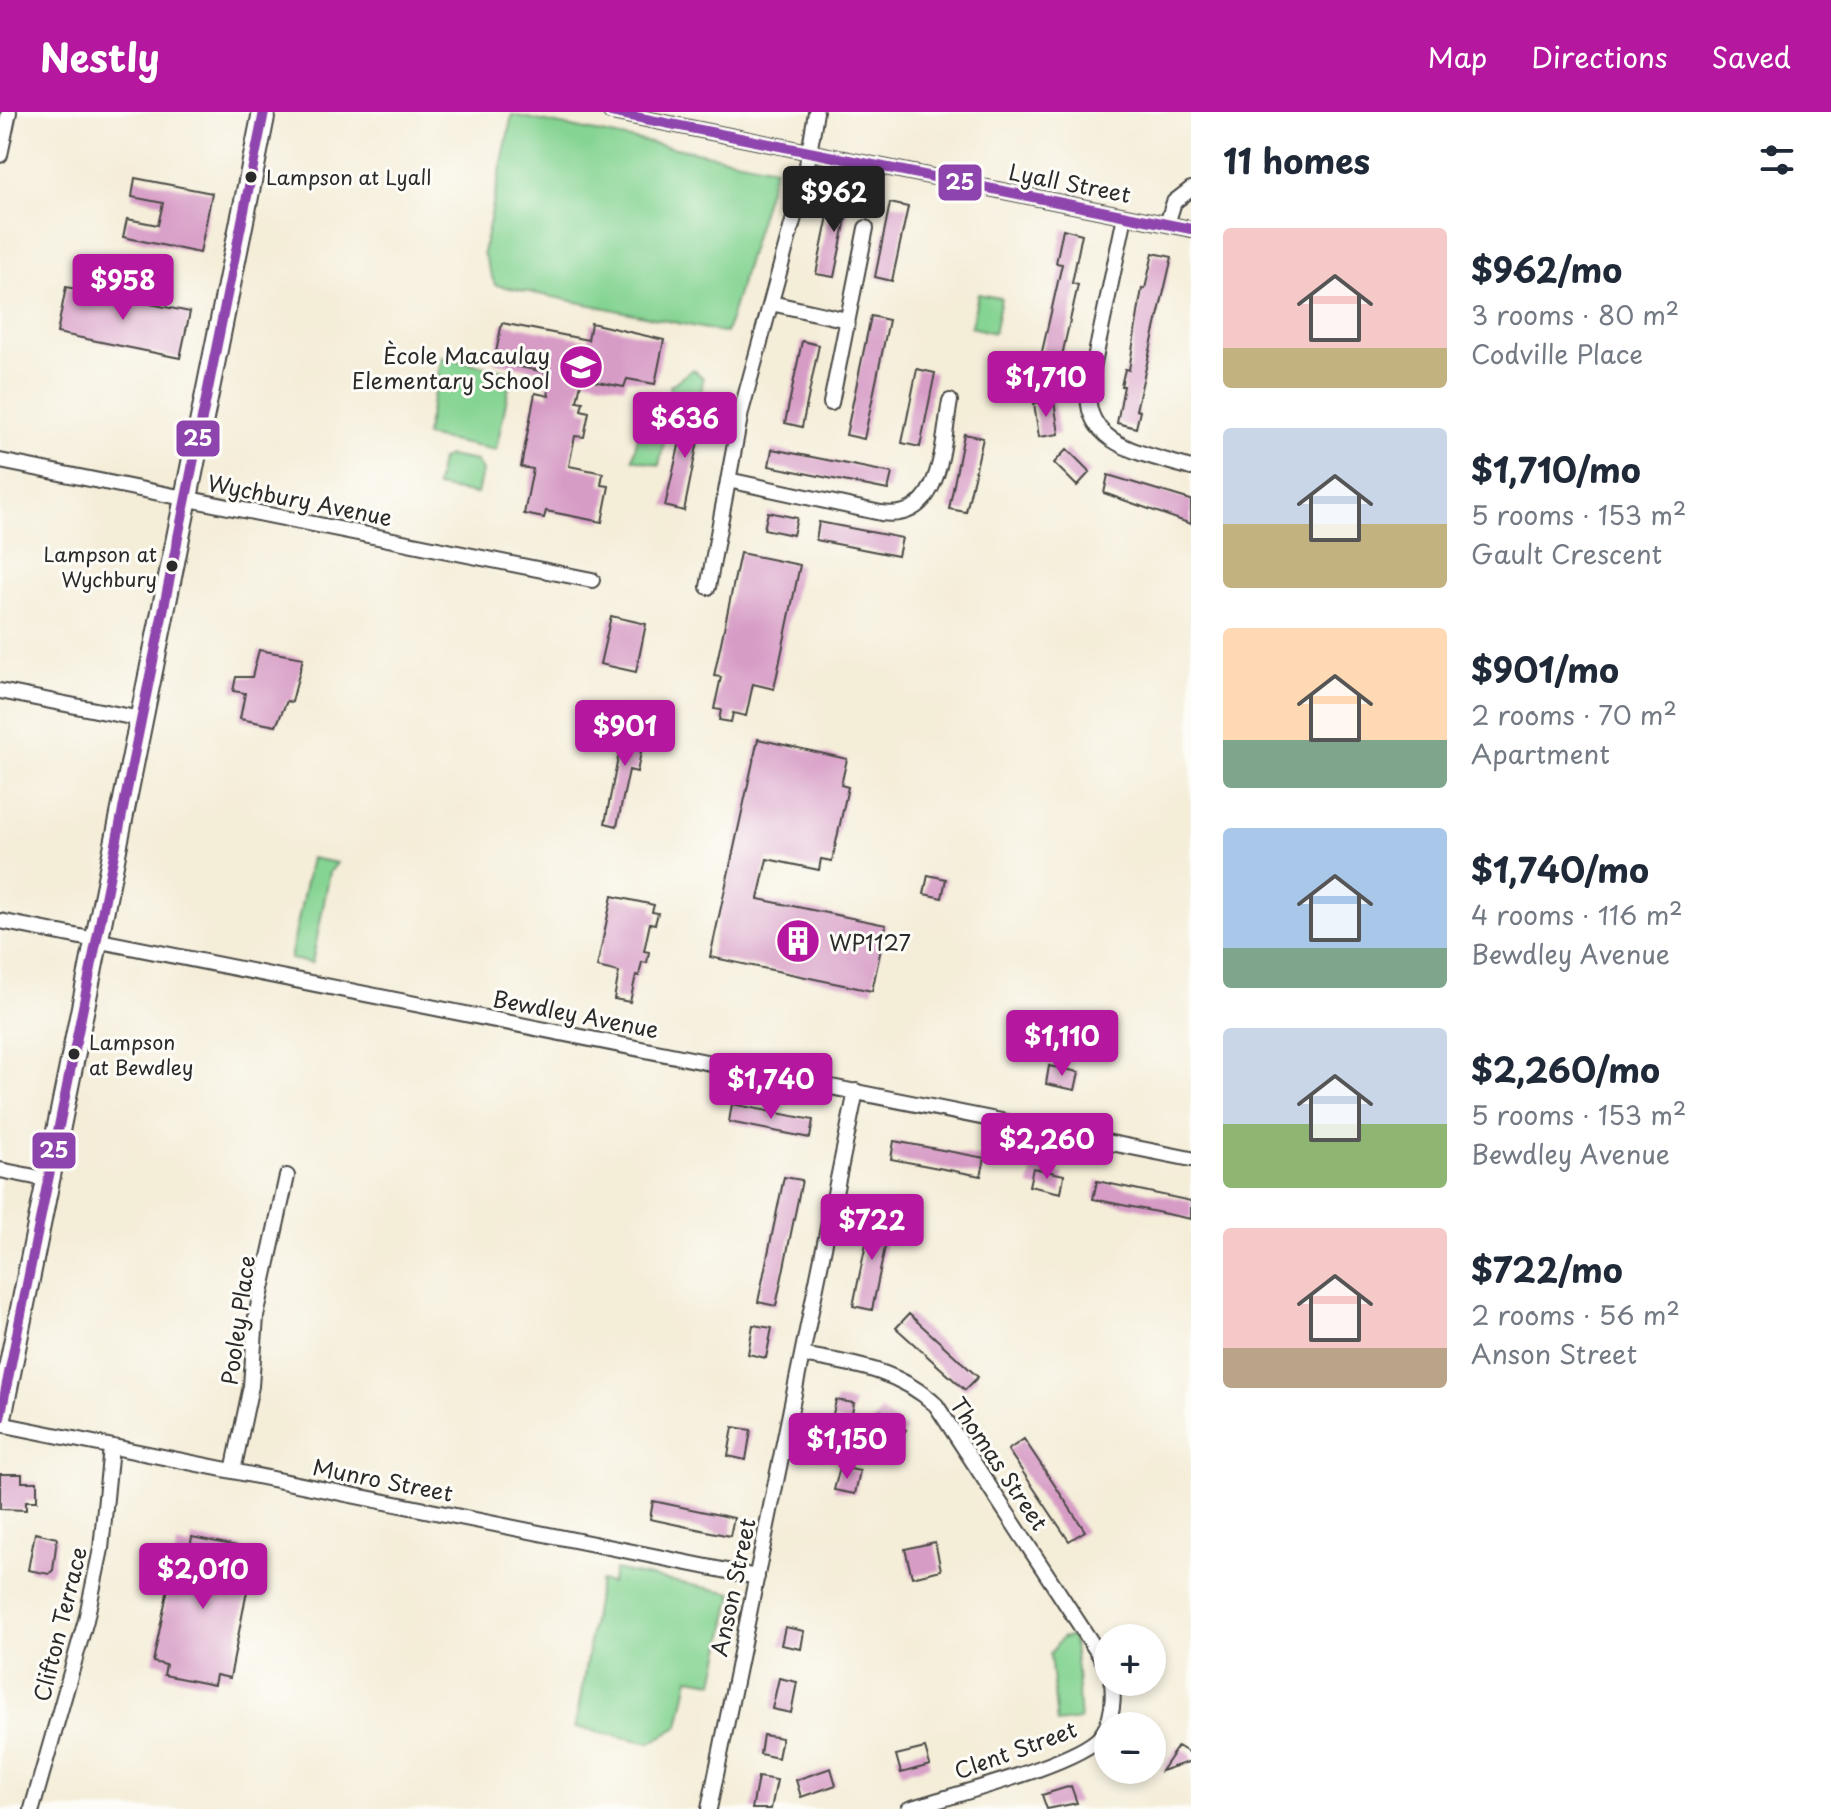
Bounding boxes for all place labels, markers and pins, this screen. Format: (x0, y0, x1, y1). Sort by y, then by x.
place label: Lampson at Lyall (266, 162, 432, 192)
pin: $962 (787, 166, 881, 234)
marker: Lampson at Lyall (243, 169, 259, 185)
pin: $958 (76, 254, 170, 322)
place label: Ècole Macaulay Elementary School (352, 338, 550, 396)
school or university icon: Ècole Macaulay Elementary School (557, 343, 605, 391)
pin: $1,710 (981, 351, 1111, 419)
pin: $636 (638, 392, 732, 460)
place label: Lampson at Wychbury (44, 539, 157, 594)
marker: Lampson at Wychbury (164, 558, 180, 574)
pin: $901 (578, 700, 672, 768)
building icon: WP1127 (774, 917, 822, 965)
place label: WP1127 (829, 925, 911, 958)
pin: $1,110 (997, 1010, 1127, 1078)
place label: Lampson at Bewdley (89, 1027, 193, 1082)
marker: Lampson at Bewdley (66, 1046, 82, 1062)
pin: $1,740 (706, 1053, 836, 1121)
pin: $2,260 (982, 1113, 1112, 1181)
pin: $722 (825, 1194, 919, 1262)
pin: $1,150 (782, 1413, 912, 1481)
pin: $2,010 (138, 1543, 268, 1611)

